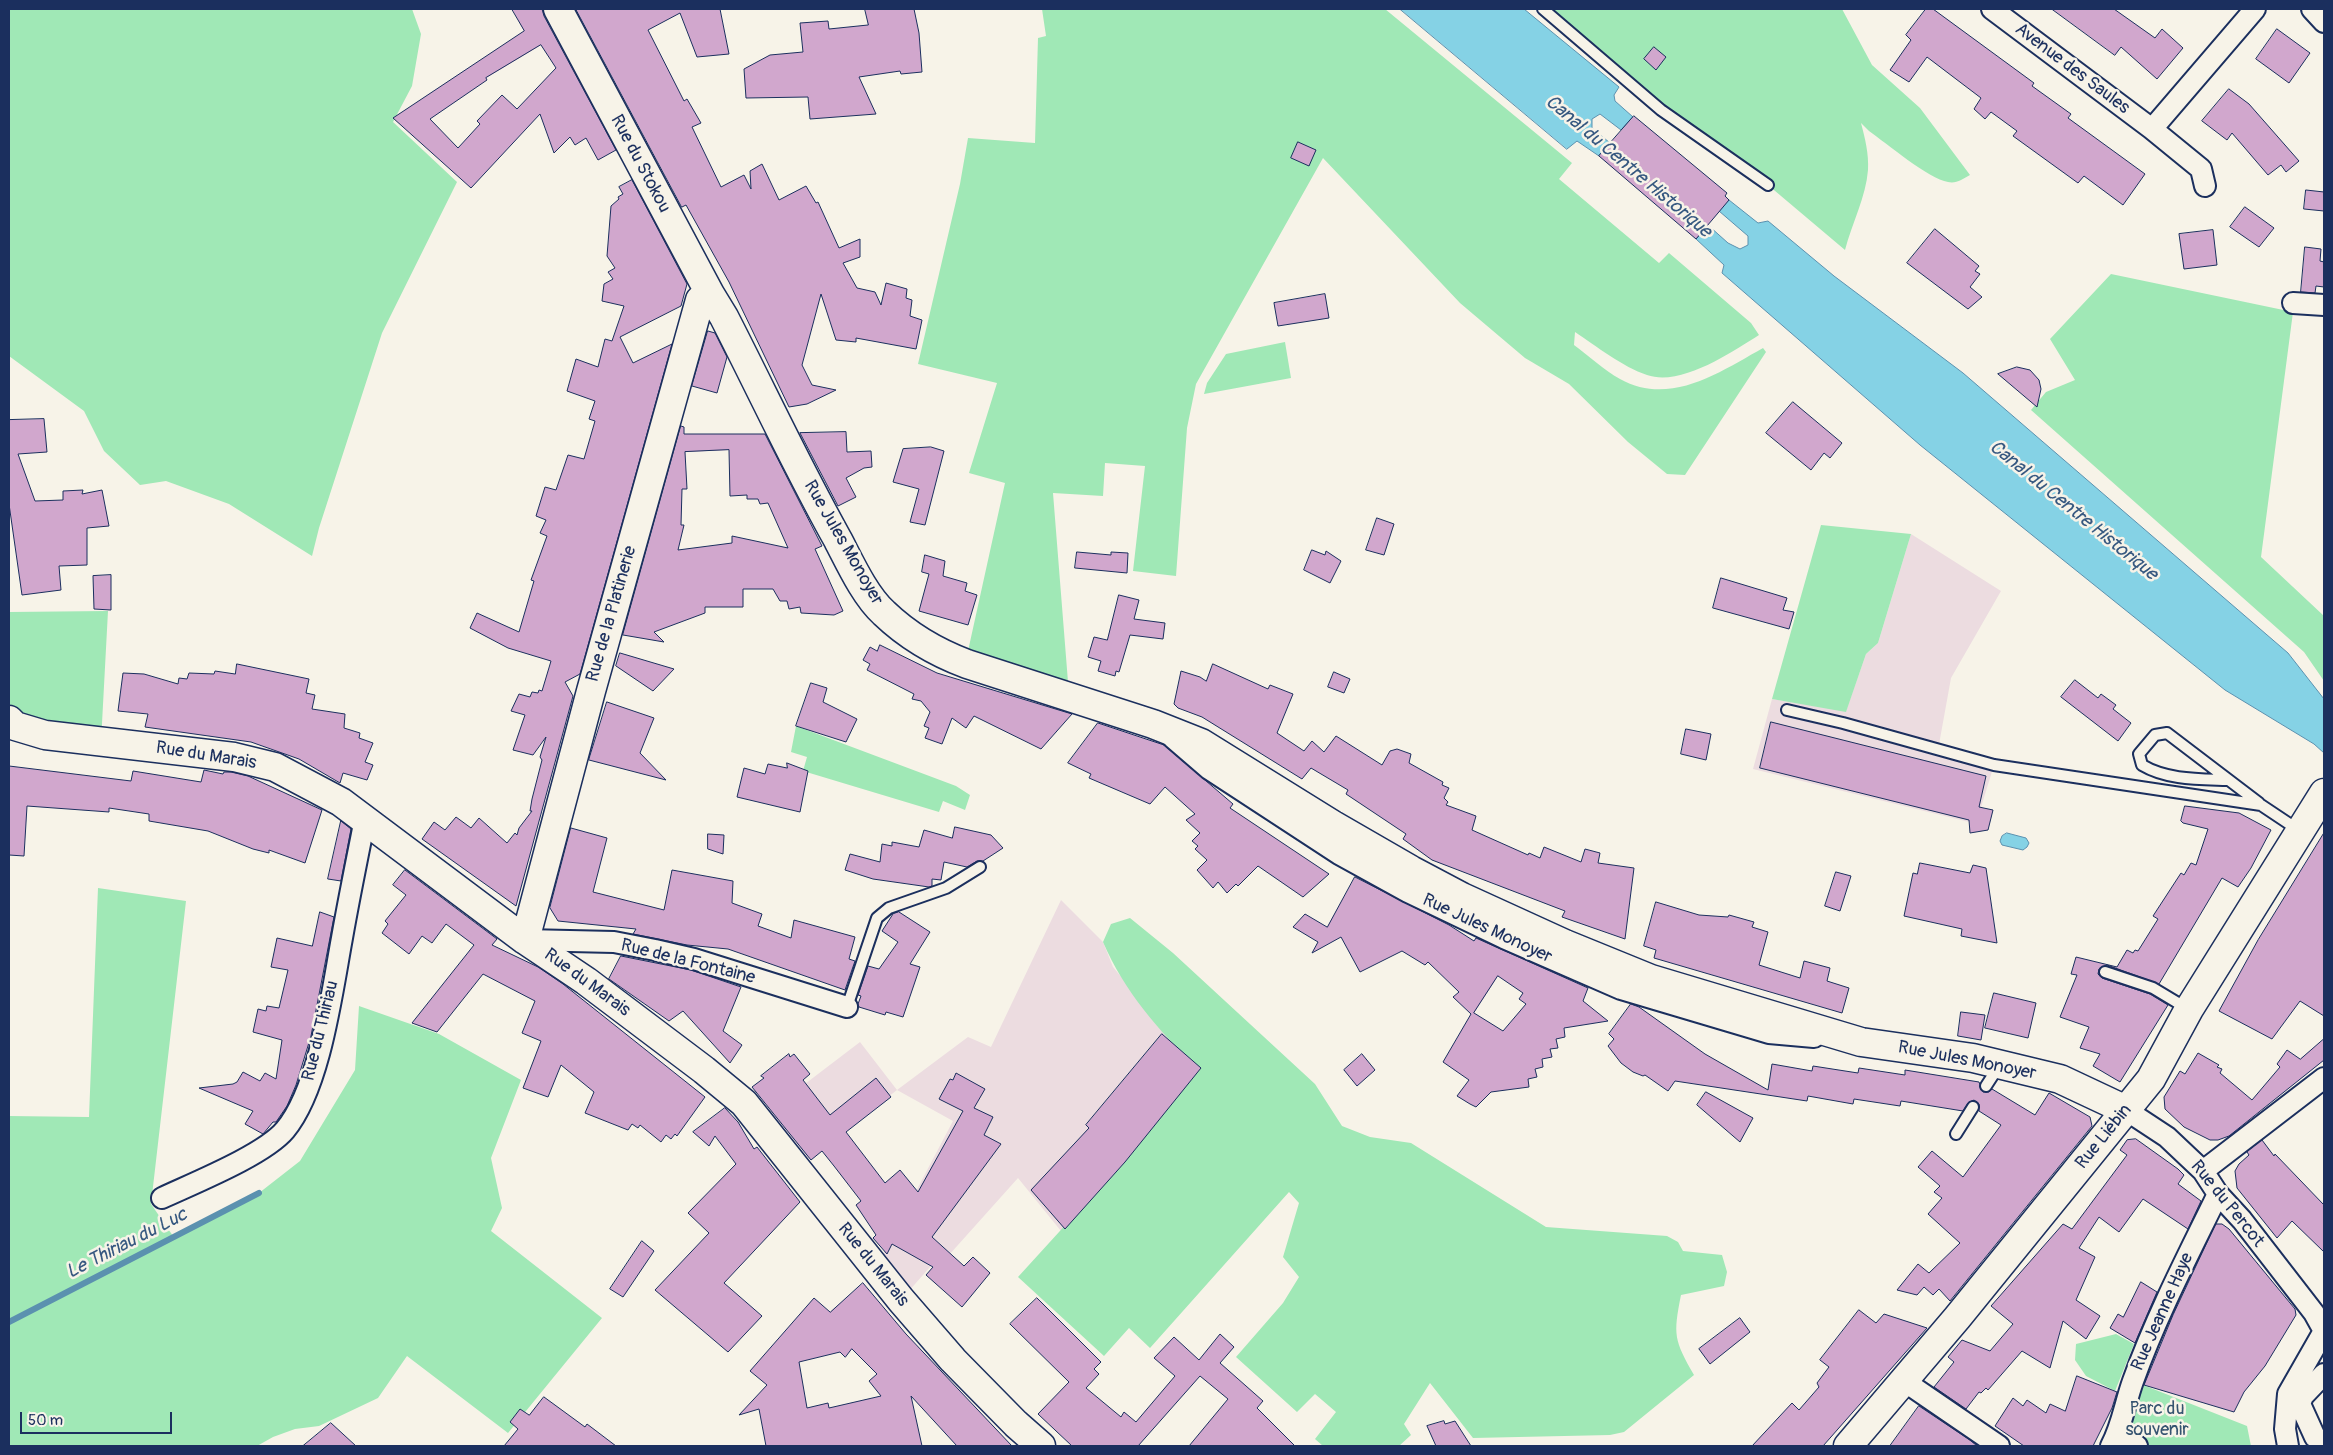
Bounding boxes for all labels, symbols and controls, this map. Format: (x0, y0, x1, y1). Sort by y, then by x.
street label: Avenue des Saules (2010, 19, 2134, 119)
water label: Canal du Centre Historique (1540, 91, 1716, 243)
street label: Rue du Stokou (605, 111, 675, 217)
water label: Canal du Centre Historique (1984, 436, 2162, 586)
street label: Rue Jules Monoyer (799, 477, 887, 609)
street label: Rue de la Platinerie (582, 543, 642, 685)
street label: Rue du Marais (154, 737, 258, 775)
street label: Rue Jules Monoyer (1419, 890, 1555, 968)
street label: Rue de la Fontaine (619, 935, 757, 989)
street label: Rue du Marais (540, 944, 634, 1022)
street label: Rue du Thiriau (298, 979, 344, 1083)
street label: Rue Jules Monoyer (1896, 1037, 2038, 1085)
street label: Rue Liébin (2071, 1100, 2137, 1174)
street label: Rue du Percot (2185, 1156, 2269, 1252)
water label: Le Thiriau du Luc (63, 1204, 191, 1284)
street label: Rue du Marais (833, 1219, 913, 1311)
street label: Rue Jeanne Haye (2127, 1250, 2199, 1374)
park label: Parc du souvenir (2125, 1398, 2189, 1440)
scale bar (22, 1402, 175, 1434)
text: 50 m (28, 1411, 63, 1430)

